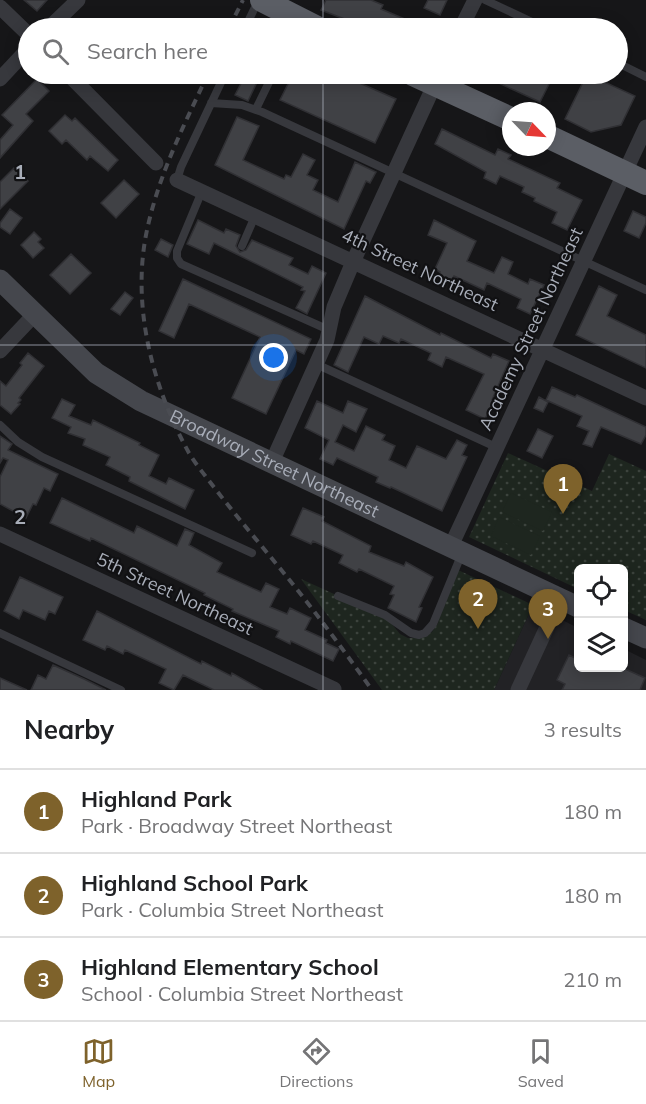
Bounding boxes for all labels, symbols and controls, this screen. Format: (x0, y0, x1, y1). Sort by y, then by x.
search box (18, 18, 628, 84)
icon: search (39, 35, 72, 68)
text: Search here (87, 37, 208, 65)
north arrow (502, 102, 556, 156)
text: 1 (14, 159, 26, 184)
street label: 4th Street Northeast (338, 223, 502, 316)
street label: Academy Street Northeast (473, 224, 588, 434)
your location (259, 343, 288, 372)
street label: Broadway Street Northeast (166, 404, 383, 523)
pin: 1 (544, 464, 582, 514)
text: 2 (14, 504, 26, 529)
street label: 5th Street Northeast (93, 547, 257, 640)
map controls (574, 564, 628, 672)
button: locate (574, 564, 628, 618)
pin: 2 (458, 580, 498, 629)
pin: 3 (528, 590, 568, 639)
button: layers (574, 618, 628, 672)
text: Nearby (24, 713, 114, 746)
text: 3 results (544, 717, 622, 742)
text: Highland Park (81, 785, 232, 813)
text: 1 (38, 799, 50, 824)
text: 180 m (563, 799, 622, 824)
text: Park · Broadway Street Northeast (81, 813, 392, 838)
text: Highland School Park (81, 869, 308, 897)
text: 2 (38, 883, 50, 908)
text: 180 m (563, 883, 622, 908)
text: Park · Columbia Street Northeast (81, 897, 384, 922)
text: Highland Elementary School (81, 953, 379, 981)
text: 3 (38, 967, 50, 992)
text: 210 m (563, 967, 622, 992)
text: School · Columbia Street Northeast (81, 981, 403, 1006)
tab: Map (82, 1035, 115, 1091)
tab: Directions (279, 1035, 353, 1091)
tab: Saved (518, 1035, 564, 1091)

